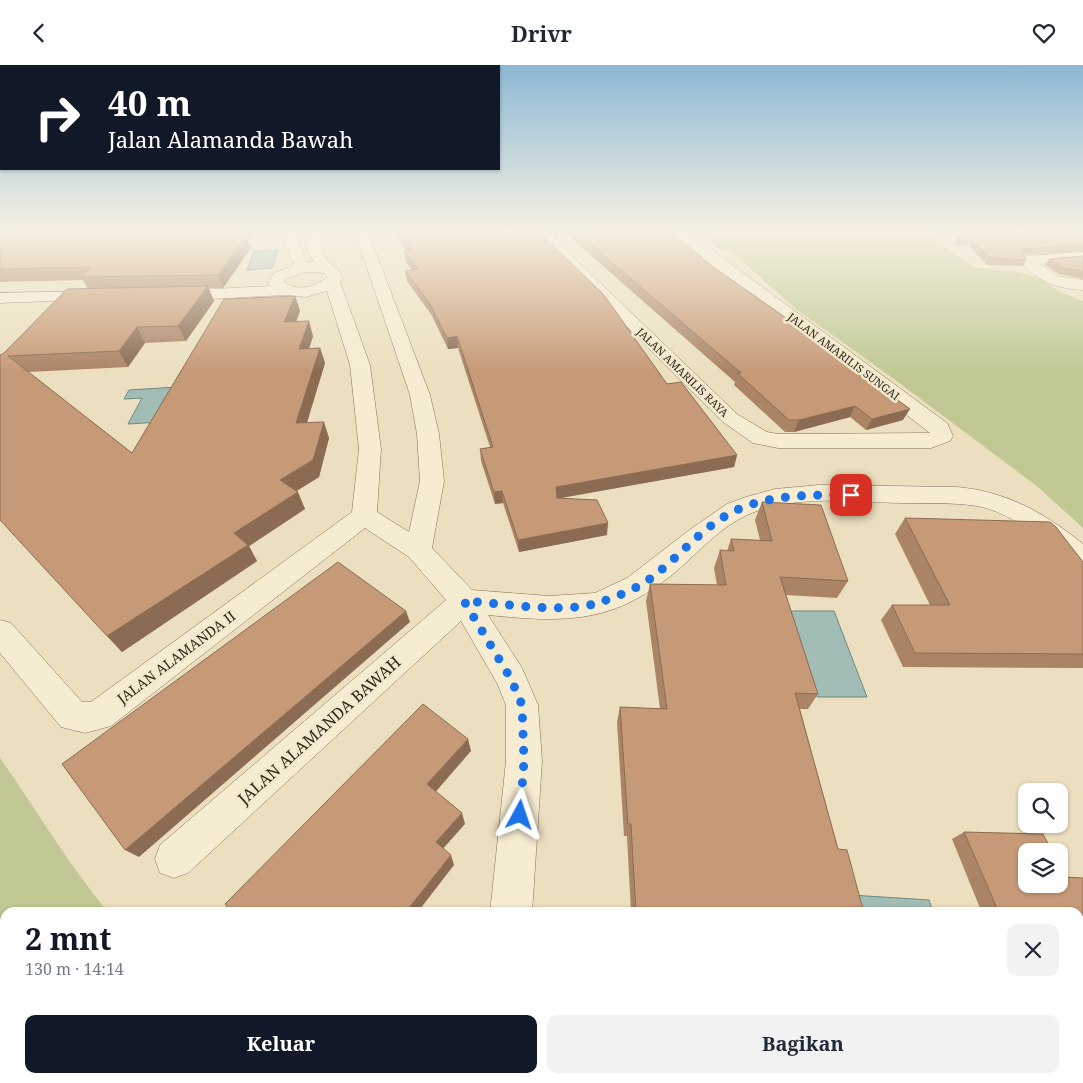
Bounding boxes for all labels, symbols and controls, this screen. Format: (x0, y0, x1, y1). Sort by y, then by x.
text: Drivr (511, 18, 572, 48)
icon: back (25, 19, 53, 47)
icon: heart (1030, 19, 1058, 47)
text: 40 m (108, 79, 191, 126)
icon: right (25, 85, 90, 150)
text: Jalan Alamanda Bawah (108, 124, 353, 154)
street label: JALAN AMARILIS SUNGAI (784, 308, 903, 403)
street label: JALAN AMARILIS RAYA (633, 323, 732, 420)
pin (830, 474, 872, 516)
icon: arrive (837, 481, 865, 509)
street label: JALAN ALAMANDA II (112, 606, 239, 708)
street label: JALAN ALAMANDA BAWAH (232, 651, 405, 810)
map controls (1018, 783, 1068, 893)
button: search (1018, 783, 1068, 833)
position arrow (493, 788, 545, 840)
button: layers (1018, 843, 1068, 893)
text: 2 mnt (25, 918, 112, 959)
button: close (1007, 924, 1059, 976)
text: 130 m · 14:14 (25, 958, 124, 980)
button: Keluar (25, 1015, 537, 1073)
button: Bagikan (547, 1015, 1059, 1073)

